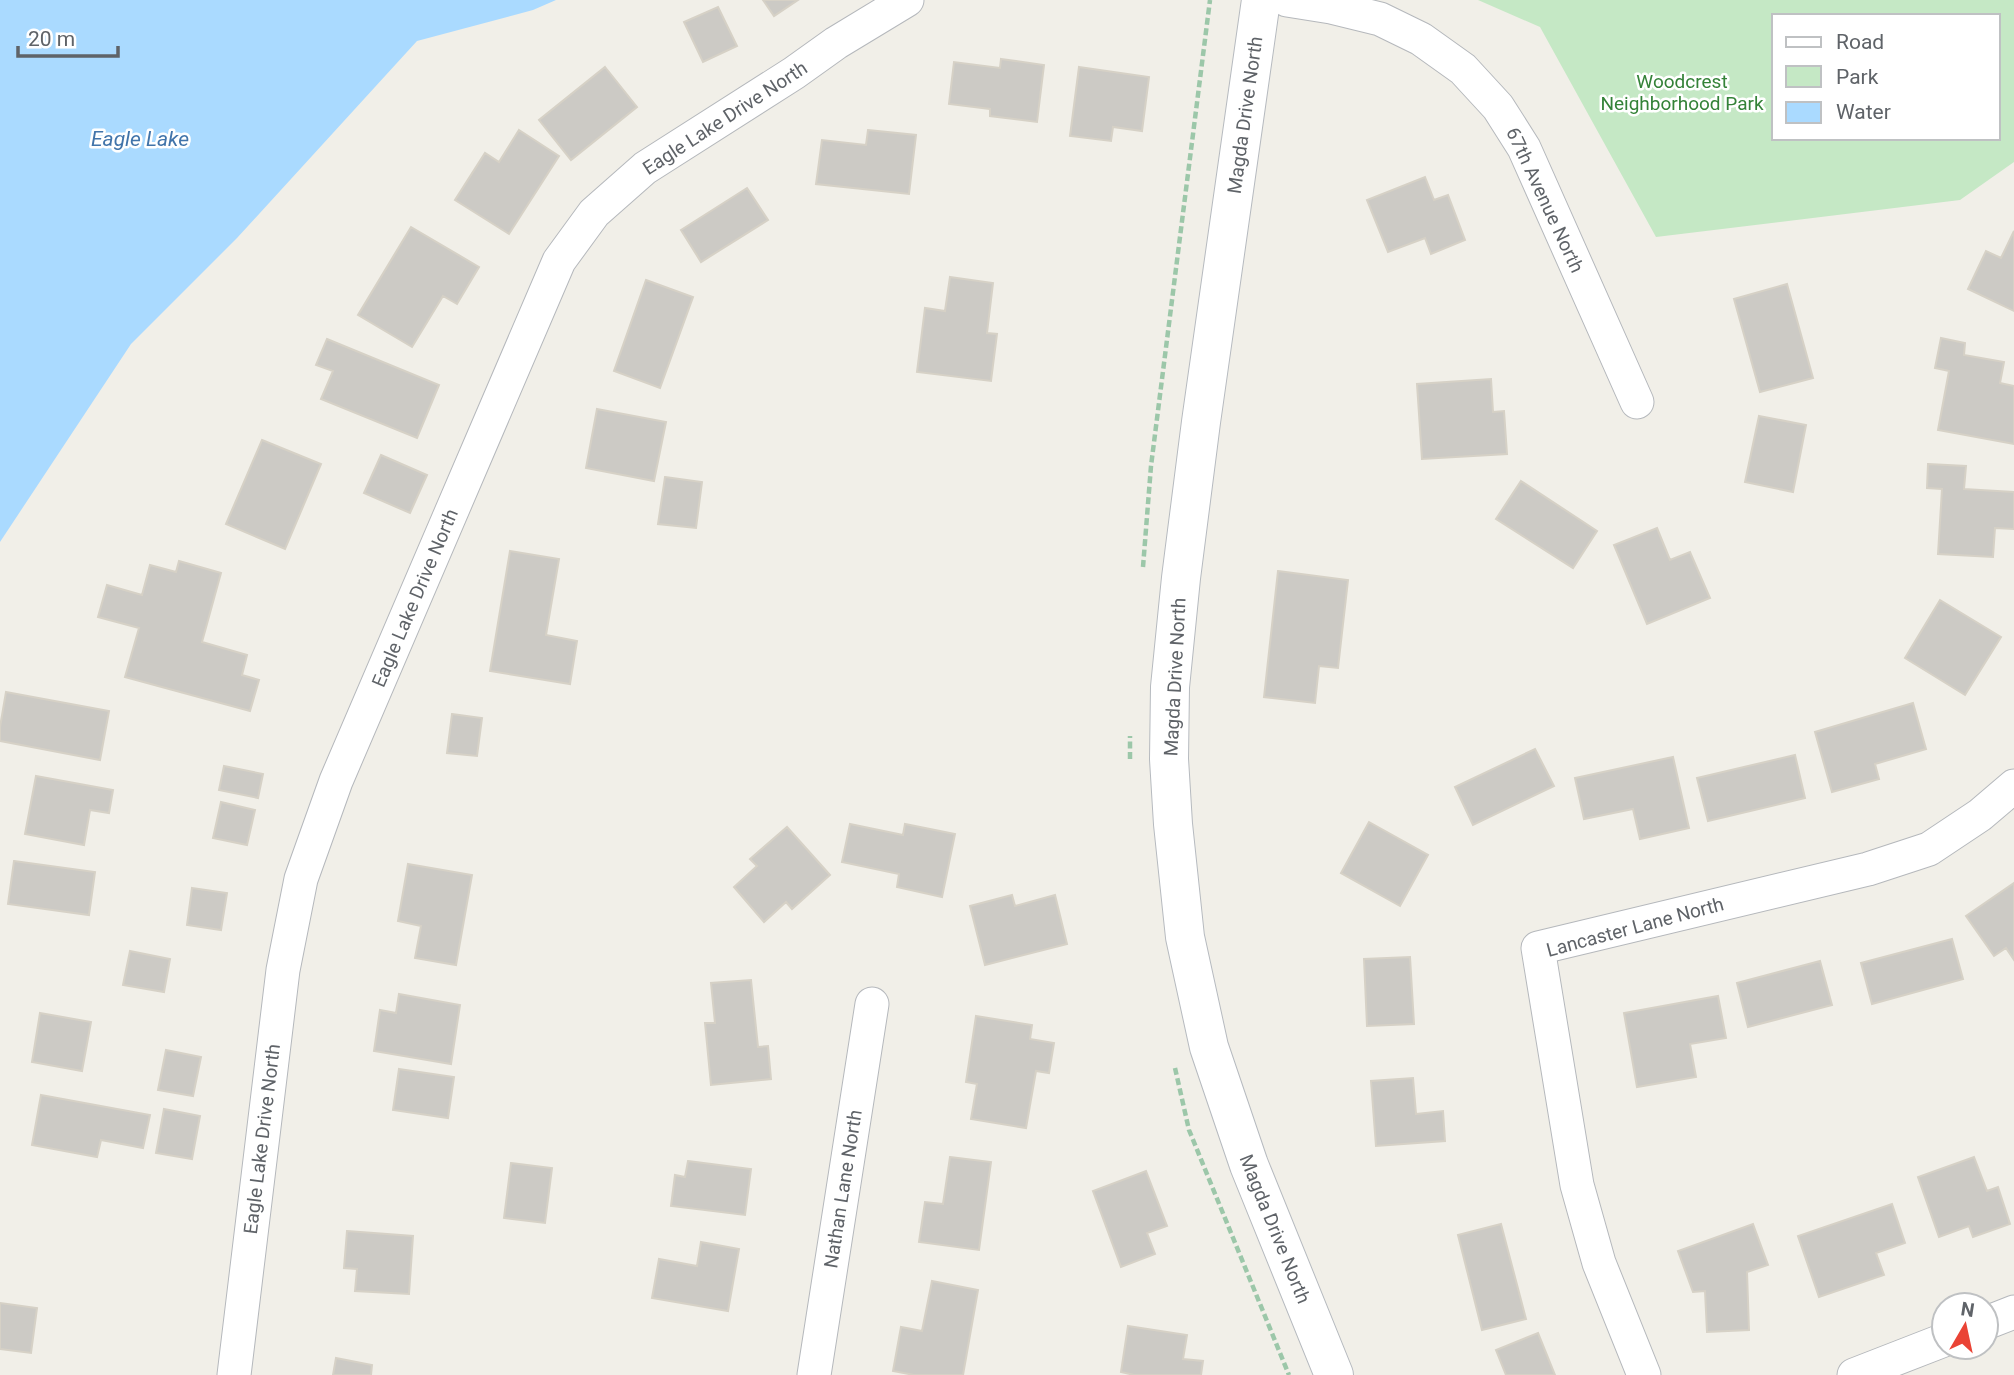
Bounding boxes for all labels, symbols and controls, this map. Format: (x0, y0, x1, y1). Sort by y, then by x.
scale bar (18, 14, 117, 58)
legend (1772, 14, 2000, 140)
text: 20 m (28, 27, 75, 51)
text: Road (1836, 30, 1884, 54)
street label: Magda Drive North (1223, 35, 1267, 195)
street label: Eagle Lake Drive North (638, 56, 812, 180)
text: Park (1836, 65, 1879, 89)
park label: Woodcrest Neighborhood Park (1600, 70, 1764, 115)
text: Water (1836, 100, 1891, 124)
street label: 67th Avenue North (1501, 124, 1589, 276)
water label: Eagle Lake (91, 127, 189, 151)
street label: Eagle Lake Drive North (367, 505, 463, 691)
street label: Magda Drive North (1159, 597, 1191, 757)
street label: Lancaster Lane North (1544, 892, 1726, 962)
street label: Eagle Lake Drive North (239, 1043, 285, 1235)
street label: Nathan Lane North (819, 1108, 867, 1270)
street label: Magda Drive North (1235, 1151, 1315, 1307)
north arrow (1930, 1291, 2000, 1361)
text: N (1959, 1297, 1976, 1322)

